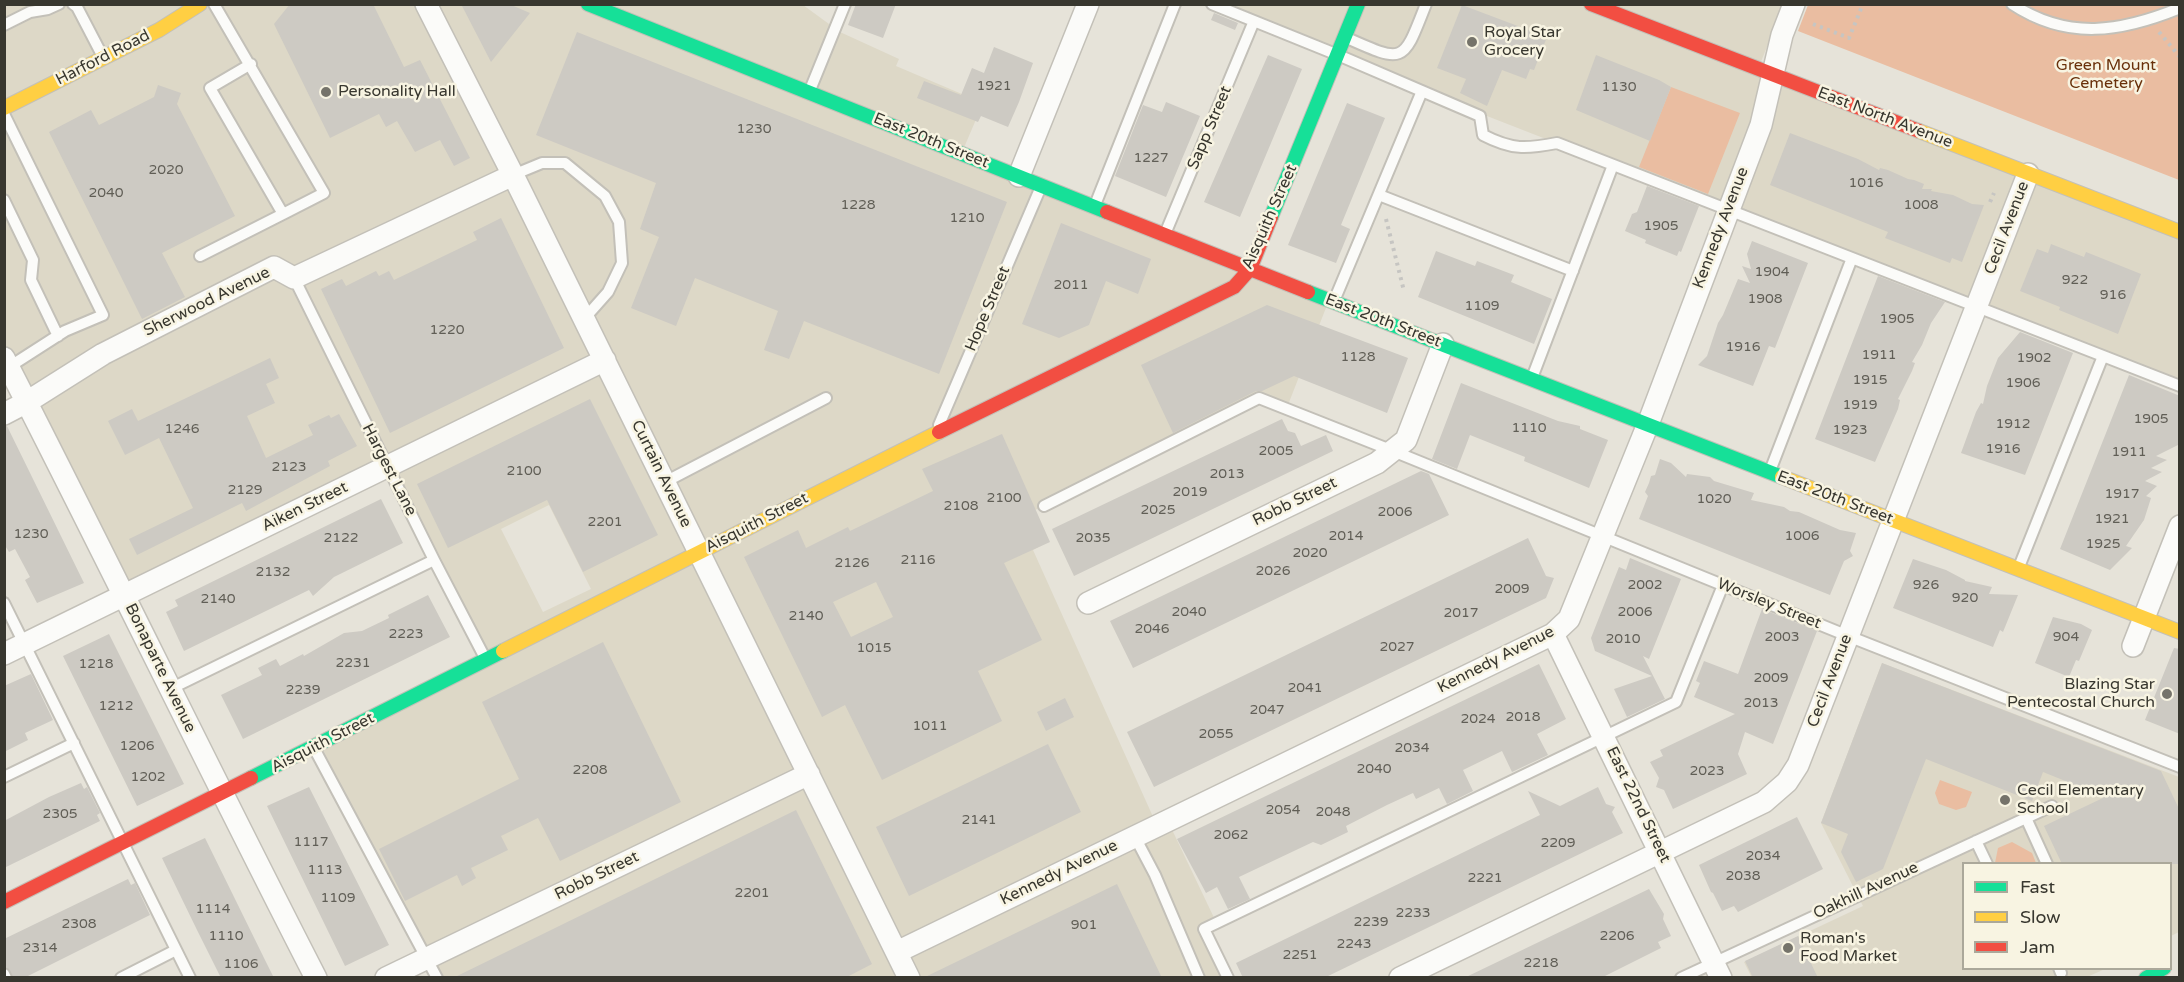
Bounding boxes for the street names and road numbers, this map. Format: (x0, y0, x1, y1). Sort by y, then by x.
street label: Harford Road (53, 26, 153, 90)
street label: Sapp Street (1184, 83, 1236, 173)
street label: East North Avenue (1815, 83, 1955, 153)
street label: East 20th Street (870, 109, 992, 173)
street label: Aisquith Street (1238, 161, 1302, 273)
street label: Kennedy Avenue (1689, 165, 1753, 291)
street label: Cecil Avenue (1981, 179, 2033, 277)
street label: Sherwood Avenue (141, 263, 273, 341)
street label: Hope Street (961, 264, 1015, 354)
street label: East 20th Street (1322, 290, 1444, 352)
street label: Curtain Avenue (627, 417, 695, 531)
street label: Hargest Lane (358, 421, 420, 519)
street label: East 20th Street (1774, 467, 1896, 529)
street label: Robb Street (1250, 473, 1340, 531)
street label: Aiken Street (259, 478, 351, 536)
street label: Aisquith Street (702, 489, 812, 557)
street label: Worsley Street (1714, 574, 1824, 634)
street label: Bonaparte Avenue (120, 600, 200, 736)
street label: Kennedy Avenue (1434, 622, 1558, 698)
street label: Cecil Avenue (1804, 632, 1856, 730)
street label: Aisquith Street (268, 709, 378, 777)
street label: East 22nd Street (1602, 744, 1674, 866)
street label: Kennedy Avenue (997, 836, 1121, 910)
street label: Robb Street (552, 847, 642, 905)
street label: Oakhill Avenue (1810, 858, 1922, 924)

